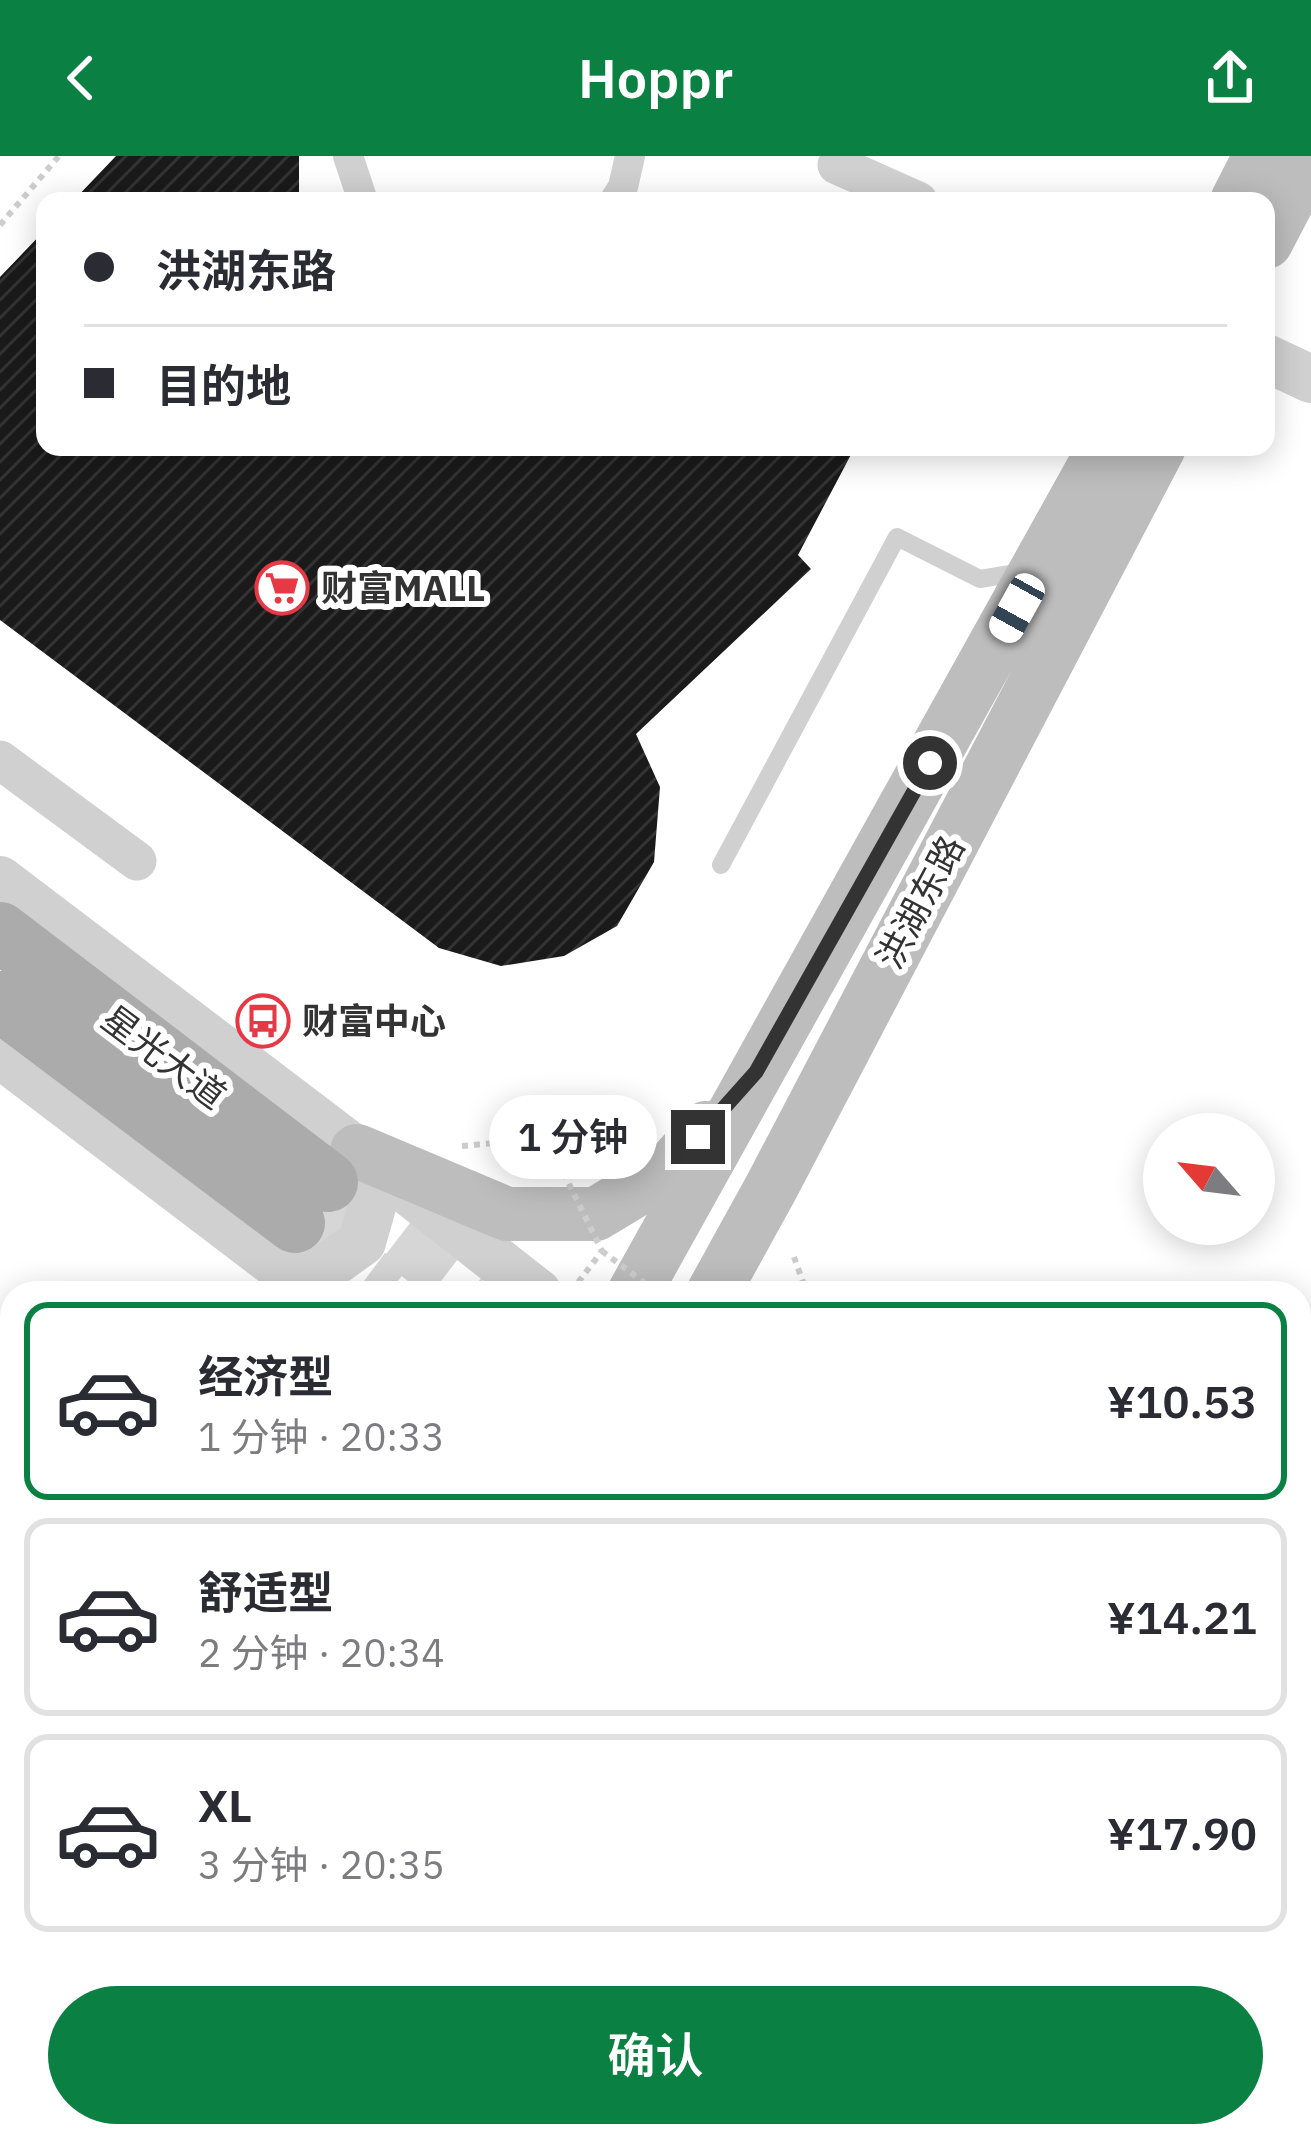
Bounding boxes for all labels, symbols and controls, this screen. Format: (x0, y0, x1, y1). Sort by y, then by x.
text: Hoppr (578, 43, 733, 113)
icon: back (48, 45, 114, 111)
icon: share (1197, 45, 1263, 111)
text: 洪湖东路 (156, 241, 336, 299)
text: 目的地 (156, 356, 291, 414)
supermarket icon: 财富MALL (254, 560, 310, 616)
place label: 财富MALL (321, 564, 485, 611)
car (984, 568, 1050, 648)
route start (903, 736, 957, 790)
street label: 洪湖东路 (865, 827, 974, 976)
bus stop icon: 财富中心 (235, 993, 291, 1049)
street label: 星光大道 (93, 994, 236, 1119)
place label: 财富中心 (302, 997, 446, 1044)
callout: 1 分钟 (488, 1095, 656, 1179)
route end (671, 1110, 725, 1164)
text: 1 分钟 (518, 1111, 628, 1162)
north arrow (1143, 1113, 1275, 1245)
map controls (1143, 1113, 1275, 1245)
icon: car (54, 1347, 162, 1455)
text: 经济型 (198, 1347, 333, 1405)
text: ¥10.53 (1107, 1372, 1257, 1430)
text: 1 分钟 · 20:33 (198, 1411, 445, 1462)
icon: car (54, 1563, 162, 1671)
text: 舒适型 (198, 1563, 333, 1621)
text: ¥14.21 (1107, 1588, 1257, 1646)
text: 2 分钟 · 20:34 (198, 1627, 445, 1678)
text: XL (198, 1776, 252, 1834)
icon: car (54, 1779, 162, 1887)
text: ¥17.90 (1107, 1804, 1257, 1862)
text: 3 分钟 · 20:35 (198, 1839, 445, 1890)
button: 确认 (48, 1986, 1263, 2124)

